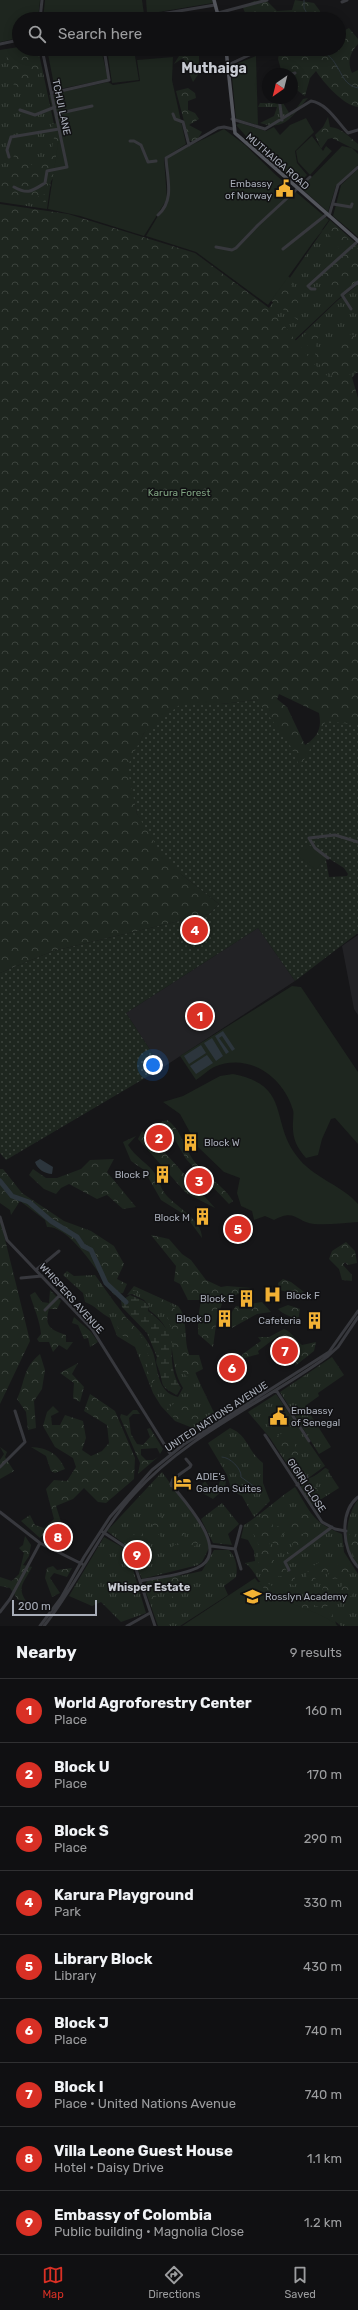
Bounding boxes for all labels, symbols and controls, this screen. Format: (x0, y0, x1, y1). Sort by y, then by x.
search box (12, 12, 346, 56)
icon: search (26, 23, 48, 45)
text: Search here (58, 25, 142, 43)
district label: Muthaiga (181, 60, 247, 77)
north arrow (262, 68, 298, 104)
street label: TCHUI LANE (49, 78, 73, 136)
street label: MUTHAIGA ROAD (243, 131, 311, 192)
place label: Embassy of Norway (225, 178, 272, 202)
public building icon: Embassy of Norway (275, 179, 295, 199)
park label: Karura Forest (148, 487, 210, 499)
pin: 4 (182, 915, 208, 945)
pin: 1 (187, 1001, 213, 1031)
your location (143, 1055, 163, 1075)
pin: 2 (146, 1123, 172, 1153)
building icon: Block W (181, 1132, 201, 1152)
place label: Block W (204, 1137, 240, 1149)
building icon: Block P (152, 1164, 172, 1184)
pin: 3 (186, 1166, 212, 1196)
place label: Block P (115, 1169, 150, 1181)
building icon: Block M (193, 1207, 213, 1227)
place label: Block M (154, 1212, 190, 1224)
pin: 5 (225, 1214, 251, 1244)
street label: WHISPERS AVENUE (37, 1261, 106, 1336)
hospital icon: Block F (263, 1285, 283, 1305)
building icon: Block E (237, 1288, 257, 1308)
place label: Block F (286, 1290, 320, 1302)
place label: Block E (200, 1293, 234, 1305)
building icon: Block D (214, 1308, 234, 1328)
building icon: Cafeteria (304, 1310, 324, 1330)
place label: Block D (176, 1313, 211, 1325)
place label: Cafeteria (258, 1315, 301, 1327)
pin: 7 (272, 1336, 298, 1366)
pin: 6 (219, 1353, 245, 1383)
street label: UNITED NATIONS AVENUE (163, 1379, 270, 1455)
place label: Embassy of Senegal (291, 1405, 340, 1429)
public building icon: Embassy of Senegal (268, 1406, 288, 1426)
street label: GIGIRI CLOSE (284, 1456, 328, 1515)
place label: ADIE's Garden Suites (196, 1471, 261, 1495)
hotel icon: ADIE's Garden Suites (173, 1472, 193, 1492)
pin: 8 (45, 1522, 71, 1552)
pin: 9 (124, 1540, 150, 1570)
district label: Whisper Estate (108, 1581, 191, 1594)
school or university icon: Rosslyn Academy (242, 1586, 262, 1606)
place label: Rosslyn Academy (265, 1591, 348, 1603)
scale bar (12, 1598, 97, 1617)
text: 200 m (18, 1600, 51, 1613)
text: Nearby (16, 1642, 77, 1662)
text: 9 results (290, 1645, 342, 1660)
text: World Agroforestry Center (54, 1694, 252, 1712)
text: 1 (26, 1703, 32, 1718)
text: 160 m (306, 1703, 342, 1718)
text: Place (54, 1712, 87, 1727)
text: Block U (54, 1758, 110, 1776)
text: 2 (25, 1767, 33, 1782)
text: 170 m (307, 1767, 342, 1782)
text: Place (54, 1776, 87, 1791)
text: Block S (54, 1822, 109, 1840)
text: 3 (25, 1831, 33, 1846)
text: 290 m (304, 1831, 342, 1846)
text: Place (54, 1840, 87, 1855)
text: Karura Playground (54, 1886, 194, 1904)
text: 4 (25, 1895, 33, 1910)
text: 330 m (303, 1895, 342, 1910)
text: Park (54, 1904, 81, 1919)
text: Library Block (54, 1950, 152, 1968)
text: 5 (25, 1959, 33, 1974)
text: 430 m (303, 1959, 342, 1974)
text: Library (54, 1968, 96, 1983)
text: Block J (54, 2014, 109, 2032)
text: 6 (25, 2023, 33, 2038)
text: 740 m (305, 2023, 342, 2038)
text: Place (54, 2032, 87, 2047)
text: Block I (54, 2078, 104, 2096)
text: 7 (25, 2087, 33, 2102)
text: 740 m (305, 2087, 342, 2102)
text: Place · United Nations Avenue (54, 2096, 236, 2111)
text: Villa Leone Guest House (54, 2142, 233, 2160)
text: 8 (25, 2151, 33, 2166)
text: 1.1 km (307, 2151, 342, 2166)
text: Hotel · Daisy Drive (54, 2160, 164, 2175)
text: Embassy of Colombia (54, 2206, 212, 2224)
text: 9 (25, 2215, 33, 2230)
text: 1.2 km (304, 2215, 342, 2230)
text: Public building · Magnolia Close (54, 2224, 244, 2239)
tab: Map (42, 2264, 64, 2301)
tab: Directions (148, 2264, 200, 2301)
tab: Saved (285, 2264, 316, 2301)

